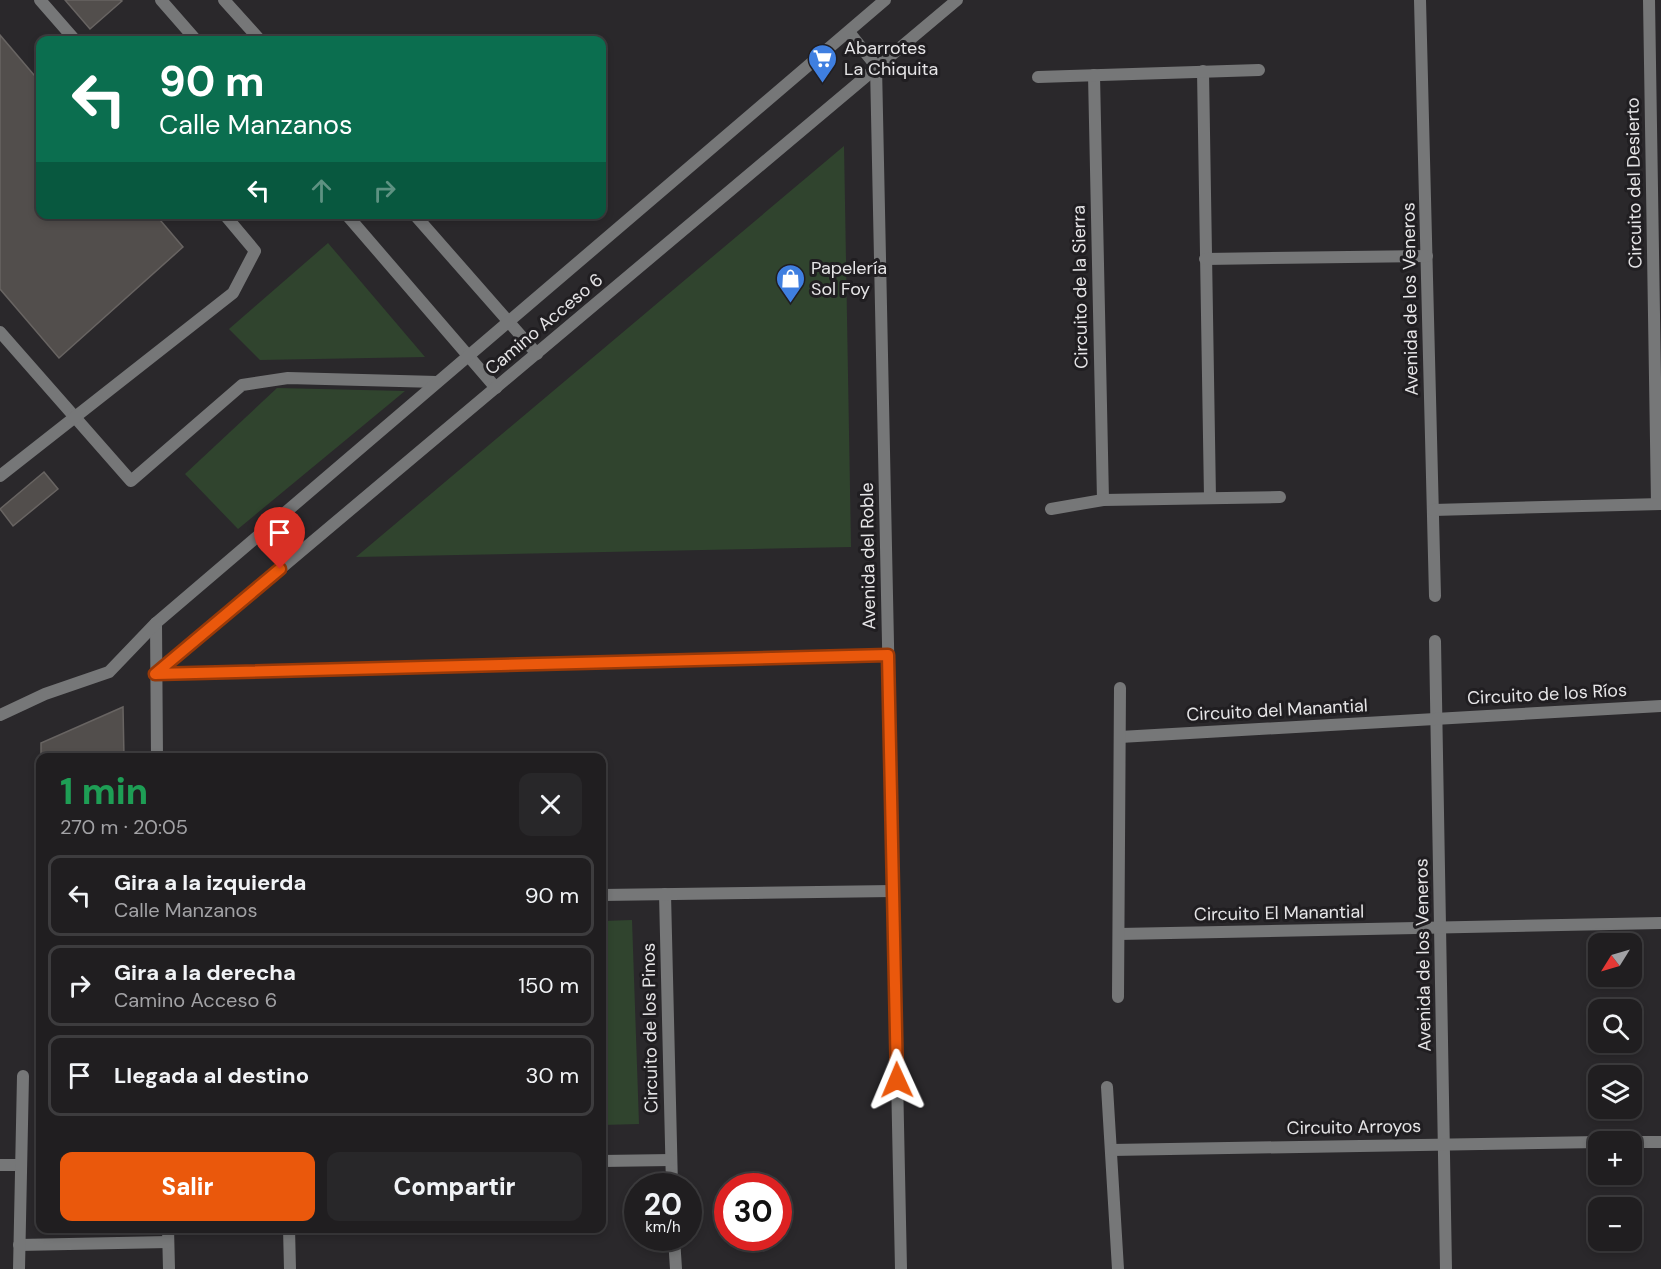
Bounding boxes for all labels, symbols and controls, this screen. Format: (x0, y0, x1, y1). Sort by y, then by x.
place label: Abarrotes La Chiquita (844, 36, 938, 81)
supermarket icon: Abarrotes La Chiquita (807, 42, 839, 84)
text: 90 m (159, 54, 265, 109)
icon: left (60, 60, 138, 138)
street label: Circuito del Desierto (1621, 97, 1647, 269)
text: Calle Manzanos (159, 107, 353, 142)
icon: left (242, 174, 275, 207)
icon: ahead (305, 174, 338, 207)
icon: right (368, 174, 401, 207)
street label: Avenida de los Veneros (1396, 202, 1424, 396)
street label: Circuito de la Sierra (1067, 205, 1093, 369)
place label: Papelería Sol Foy (811, 256, 887, 301)
shop icon: Papelería Sol Foy (774, 262, 806, 304)
street label: Camino Acceso 6 (480, 268, 608, 380)
street label: Avenida del Roble (855, 482, 881, 630)
pin (254, 507, 305, 569)
icon: arrive (263, 516, 296, 549)
street label: Circuito de los Ríos (1466, 678, 1628, 710)
street label: Circuito del Manantial (1186, 693, 1368, 727)
text: 1 min (60, 768, 148, 815)
button: close (519, 773, 582, 836)
text: 270 m · 20:05 (60, 814, 188, 840)
street label: Avenida de los Veneros (1409, 858, 1437, 1052)
text: Gira a la izquierda (114, 868, 306, 897)
icon: left (63, 879, 96, 912)
text: 90 m (525, 881, 579, 910)
text: Calle Manzanos (114, 897, 257, 923)
street label: Circuito El Manantial (1194, 900, 1364, 926)
north arrow (1588, 933, 1642, 987)
map controls (1588, 933, 1642, 1251)
street label: Circuito de los Pinos (637, 943, 663, 1113)
text: Gira a la derecha (114, 958, 296, 987)
icon: right (63, 969, 96, 1002)
text: 150 m (518, 971, 579, 1000)
text: Camino Acceso 6 (114, 987, 277, 1013)
button: search (1588, 999, 1642, 1053)
position arrow (865, 1048, 929, 1112)
icon: arrive (63, 1059, 96, 1092)
text: Llegada al destino (114, 1061, 309, 1090)
text: 30 m (525, 1061, 579, 1090)
button: layers (1588, 1065, 1642, 1119)
street label: Circuito Arroyos (1287, 1114, 1421, 1140)
button: + (1588, 1131, 1642, 1185)
button: Salir (60, 1152, 315, 1221)
button: Compartir (327, 1152, 582, 1221)
speed limit sign: 30 (714, 1173, 792, 1251)
text: 20 (644, 1185, 682, 1224)
button: − (1588, 1197, 1642, 1251)
text: km/h (645, 1217, 681, 1237)

